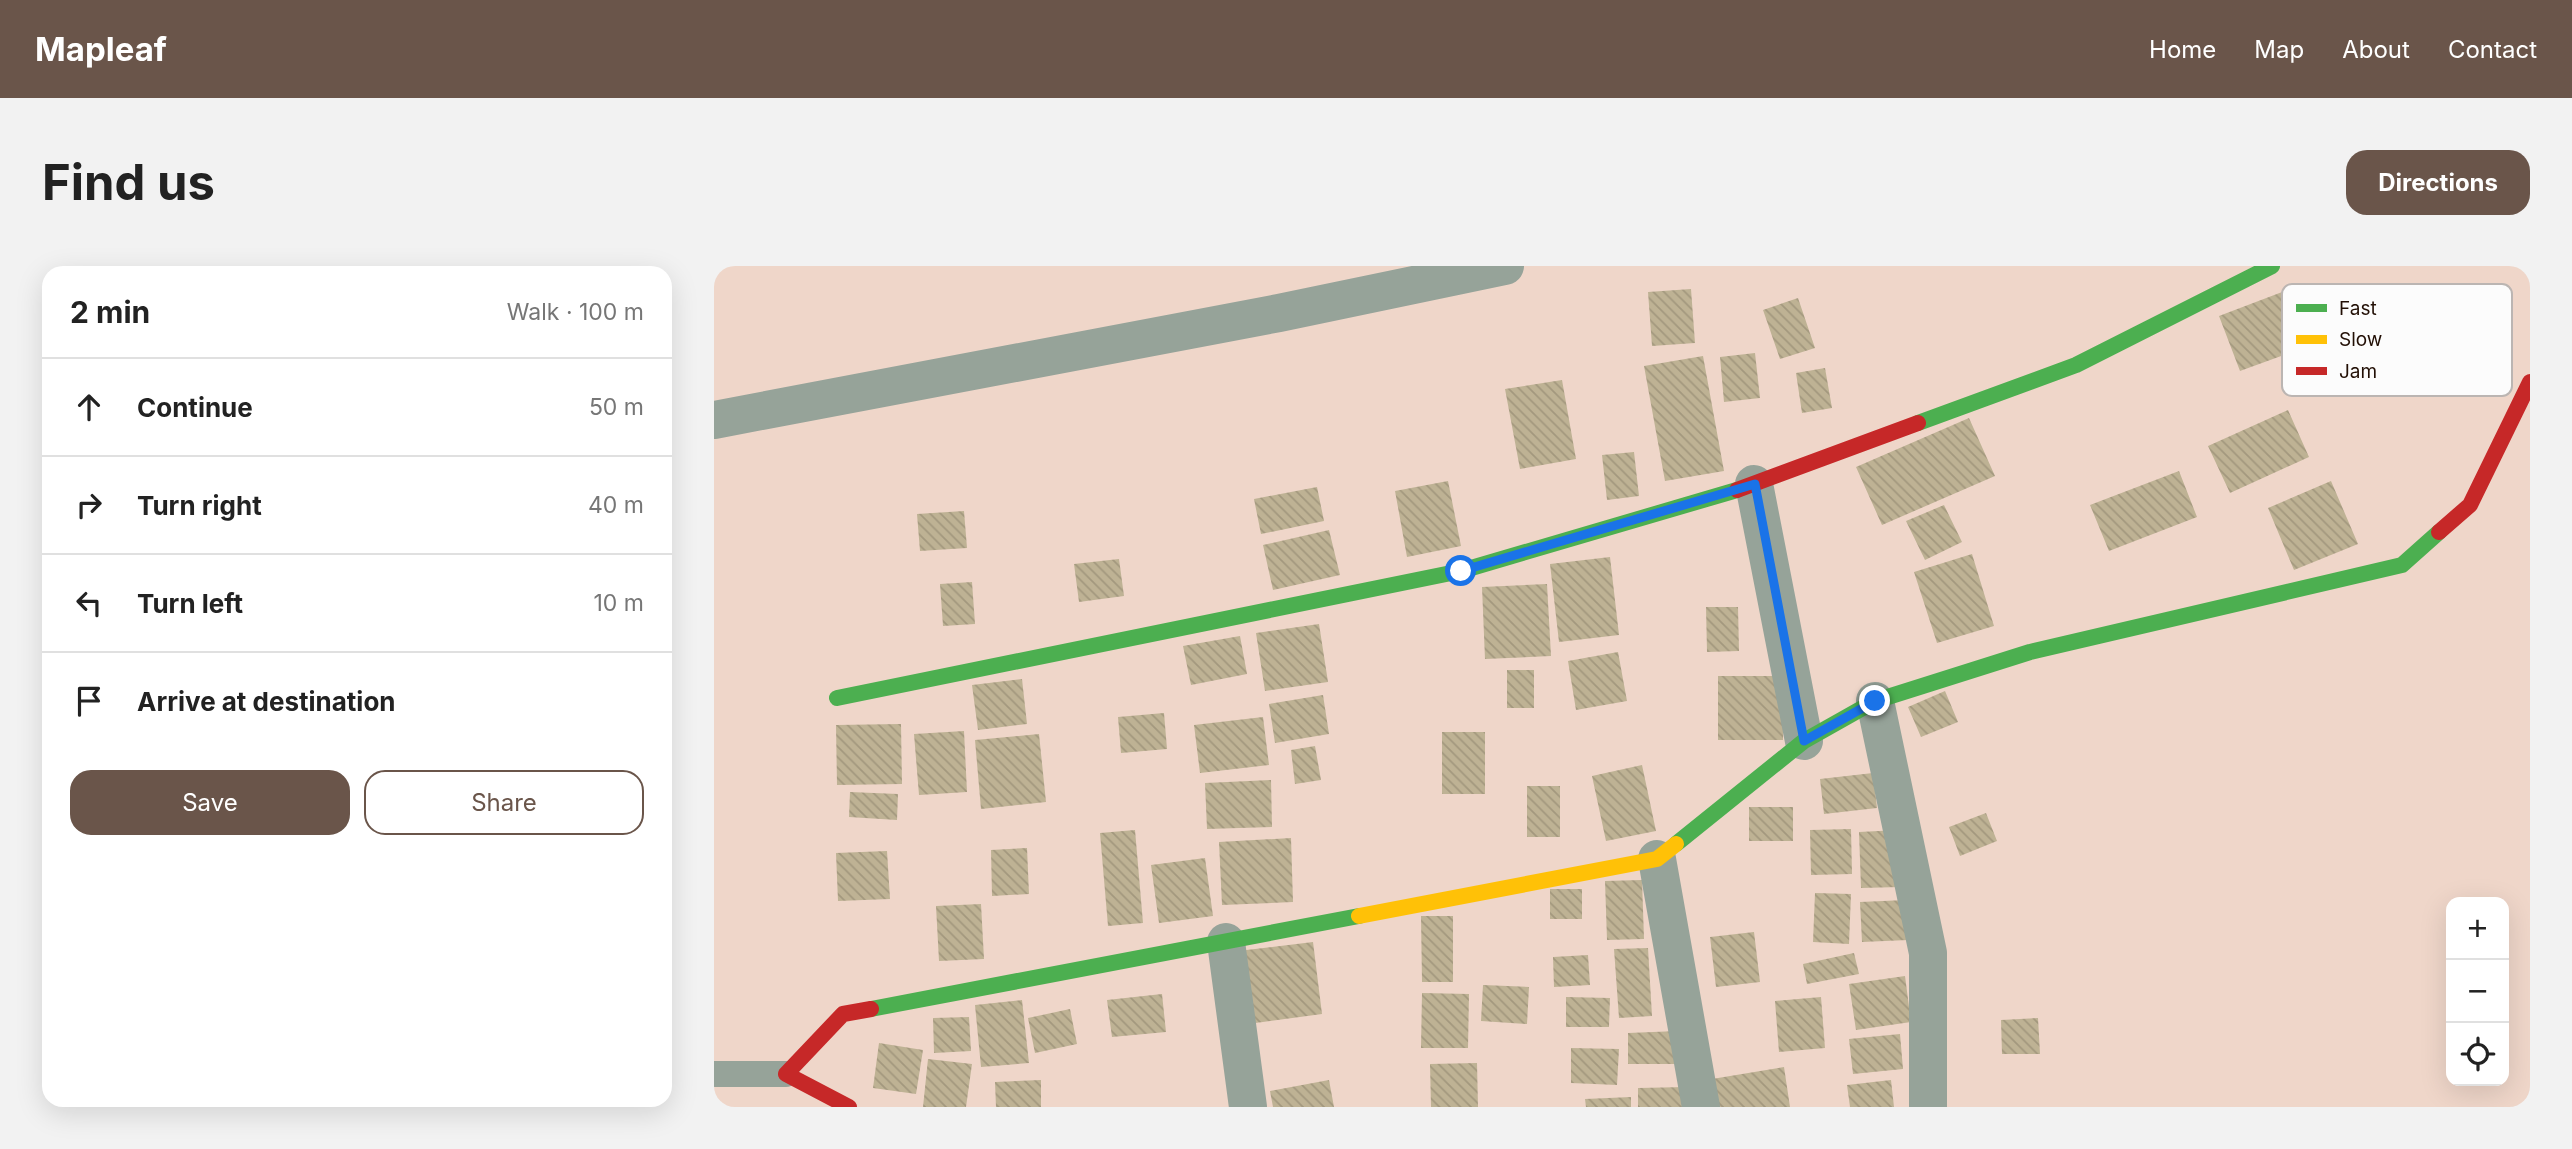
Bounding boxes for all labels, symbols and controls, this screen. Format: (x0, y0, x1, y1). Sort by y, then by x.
text: Mapleaf (35, 29, 167, 69)
text: Home (2149, 35, 2216, 64)
text: Map (2254, 35, 2304, 64)
text: About (2342, 35, 2410, 64)
text: Contact (2448, 35, 2537, 64)
button: Directions (2346, 150, 2530, 215)
text: Find us (42, 153, 215, 212)
legend (2282, 284, 2512, 396)
text: 2 min (70, 294, 150, 330)
text: Fast (2339, 297, 2377, 320)
text: Walk · 100 m (507, 298, 644, 326)
text: Slow (2339, 328, 2382, 351)
text: Jam (2339, 360, 2377, 383)
icon: ahead (70, 388, 108, 426)
text: Continue (137, 392, 253, 423)
text: 50 m (589, 393, 644, 421)
icon: right (70, 486, 108, 524)
text: Turn right (137, 490, 262, 521)
text: 40 m (588, 491, 644, 519)
route start (1445, 555, 1476, 586)
icon: left (70, 584, 108, 622)
text: Turn left (137, 588, 243, 619)
text: 10 m (594, 589, 644, 617)
icon: arrive (70, 682, 108, 720)
route end (1859, 685, 1890, 716)
text: Arrive at destination (137, 686, 396, 717)
button: Save (70, 770, 350, 835)
button: Share (364, 770, 644, 835)
map controls (2446, 897, 2509, 1086)
button: + (2446, 897, 2509, 960)
button: − (2446, 960, 2509, 1023)
button: locate (2446, 1023, 2509, 1086)

